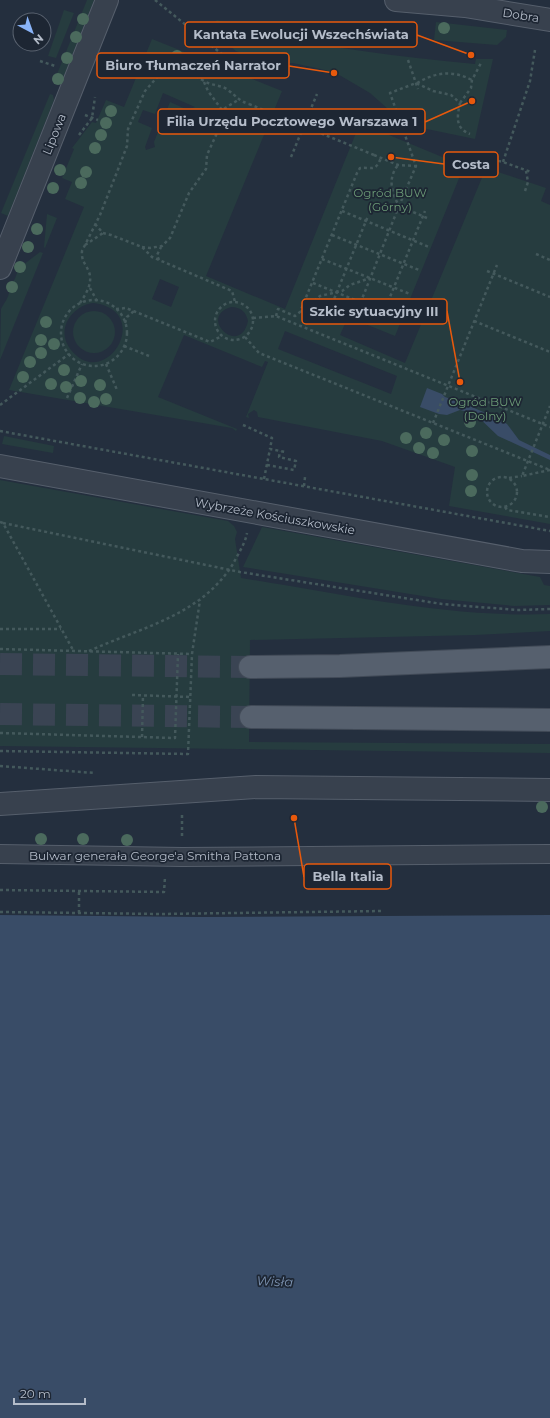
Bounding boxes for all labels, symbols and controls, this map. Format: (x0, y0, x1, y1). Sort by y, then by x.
street label: Dobra (502, 5, 540, 25)
north arrow (12, 12, 52, 52)
callout: Kantata Ewolucji Wszechświata (185, 22, 417, 47)
text: Kantata Ewolucji Wszechświata (193, 26, 409, 42)
text: N (31, 31, 47, 48)
callout: Biuro Tłumaczeń Narrator (97, 53, 289, 78)
text: Biuro Tłumaczeń Narrator (105, 57, 281, 73)
callout: Filia Urzędu Pocztowego Warszawa 1 (158, 109, 425, 134)
street label: Lipowa (39, 111, 69, 157)
text: Filia Urzędu Pocztowego Warszawa 1 (167, 113, 417, 129)
callout: Costa (444, 152, 498, 177)
text: Costa (452, 156, 490, 172)
park label: Ogród BUW (Górny) (353, 185, 427, 214)
callout: Szkic sytuacyjny III (302, 299, 447, 324)
text: Szkic sytuacyjny III (310, 303, 438, 319)
park label: Ogród BUW (Dolny) (448, 394, 522, 423)
street label: Wybrzeże Kościuszkowskie (194, 495, 356, 537)
street label: Bulwar generała George'a Smitha Pattona (29, 848, 281, 863)
callout: Bella Italia (304, 864, 391, 889)
text: Bella Italia (312, 868, 384, 884)
water label: Wisła (256, 1272, 294, 1290)
scale bar (14, 1380, 85, 1406)
text: 20 m (20, 1386, 51, 1401)

